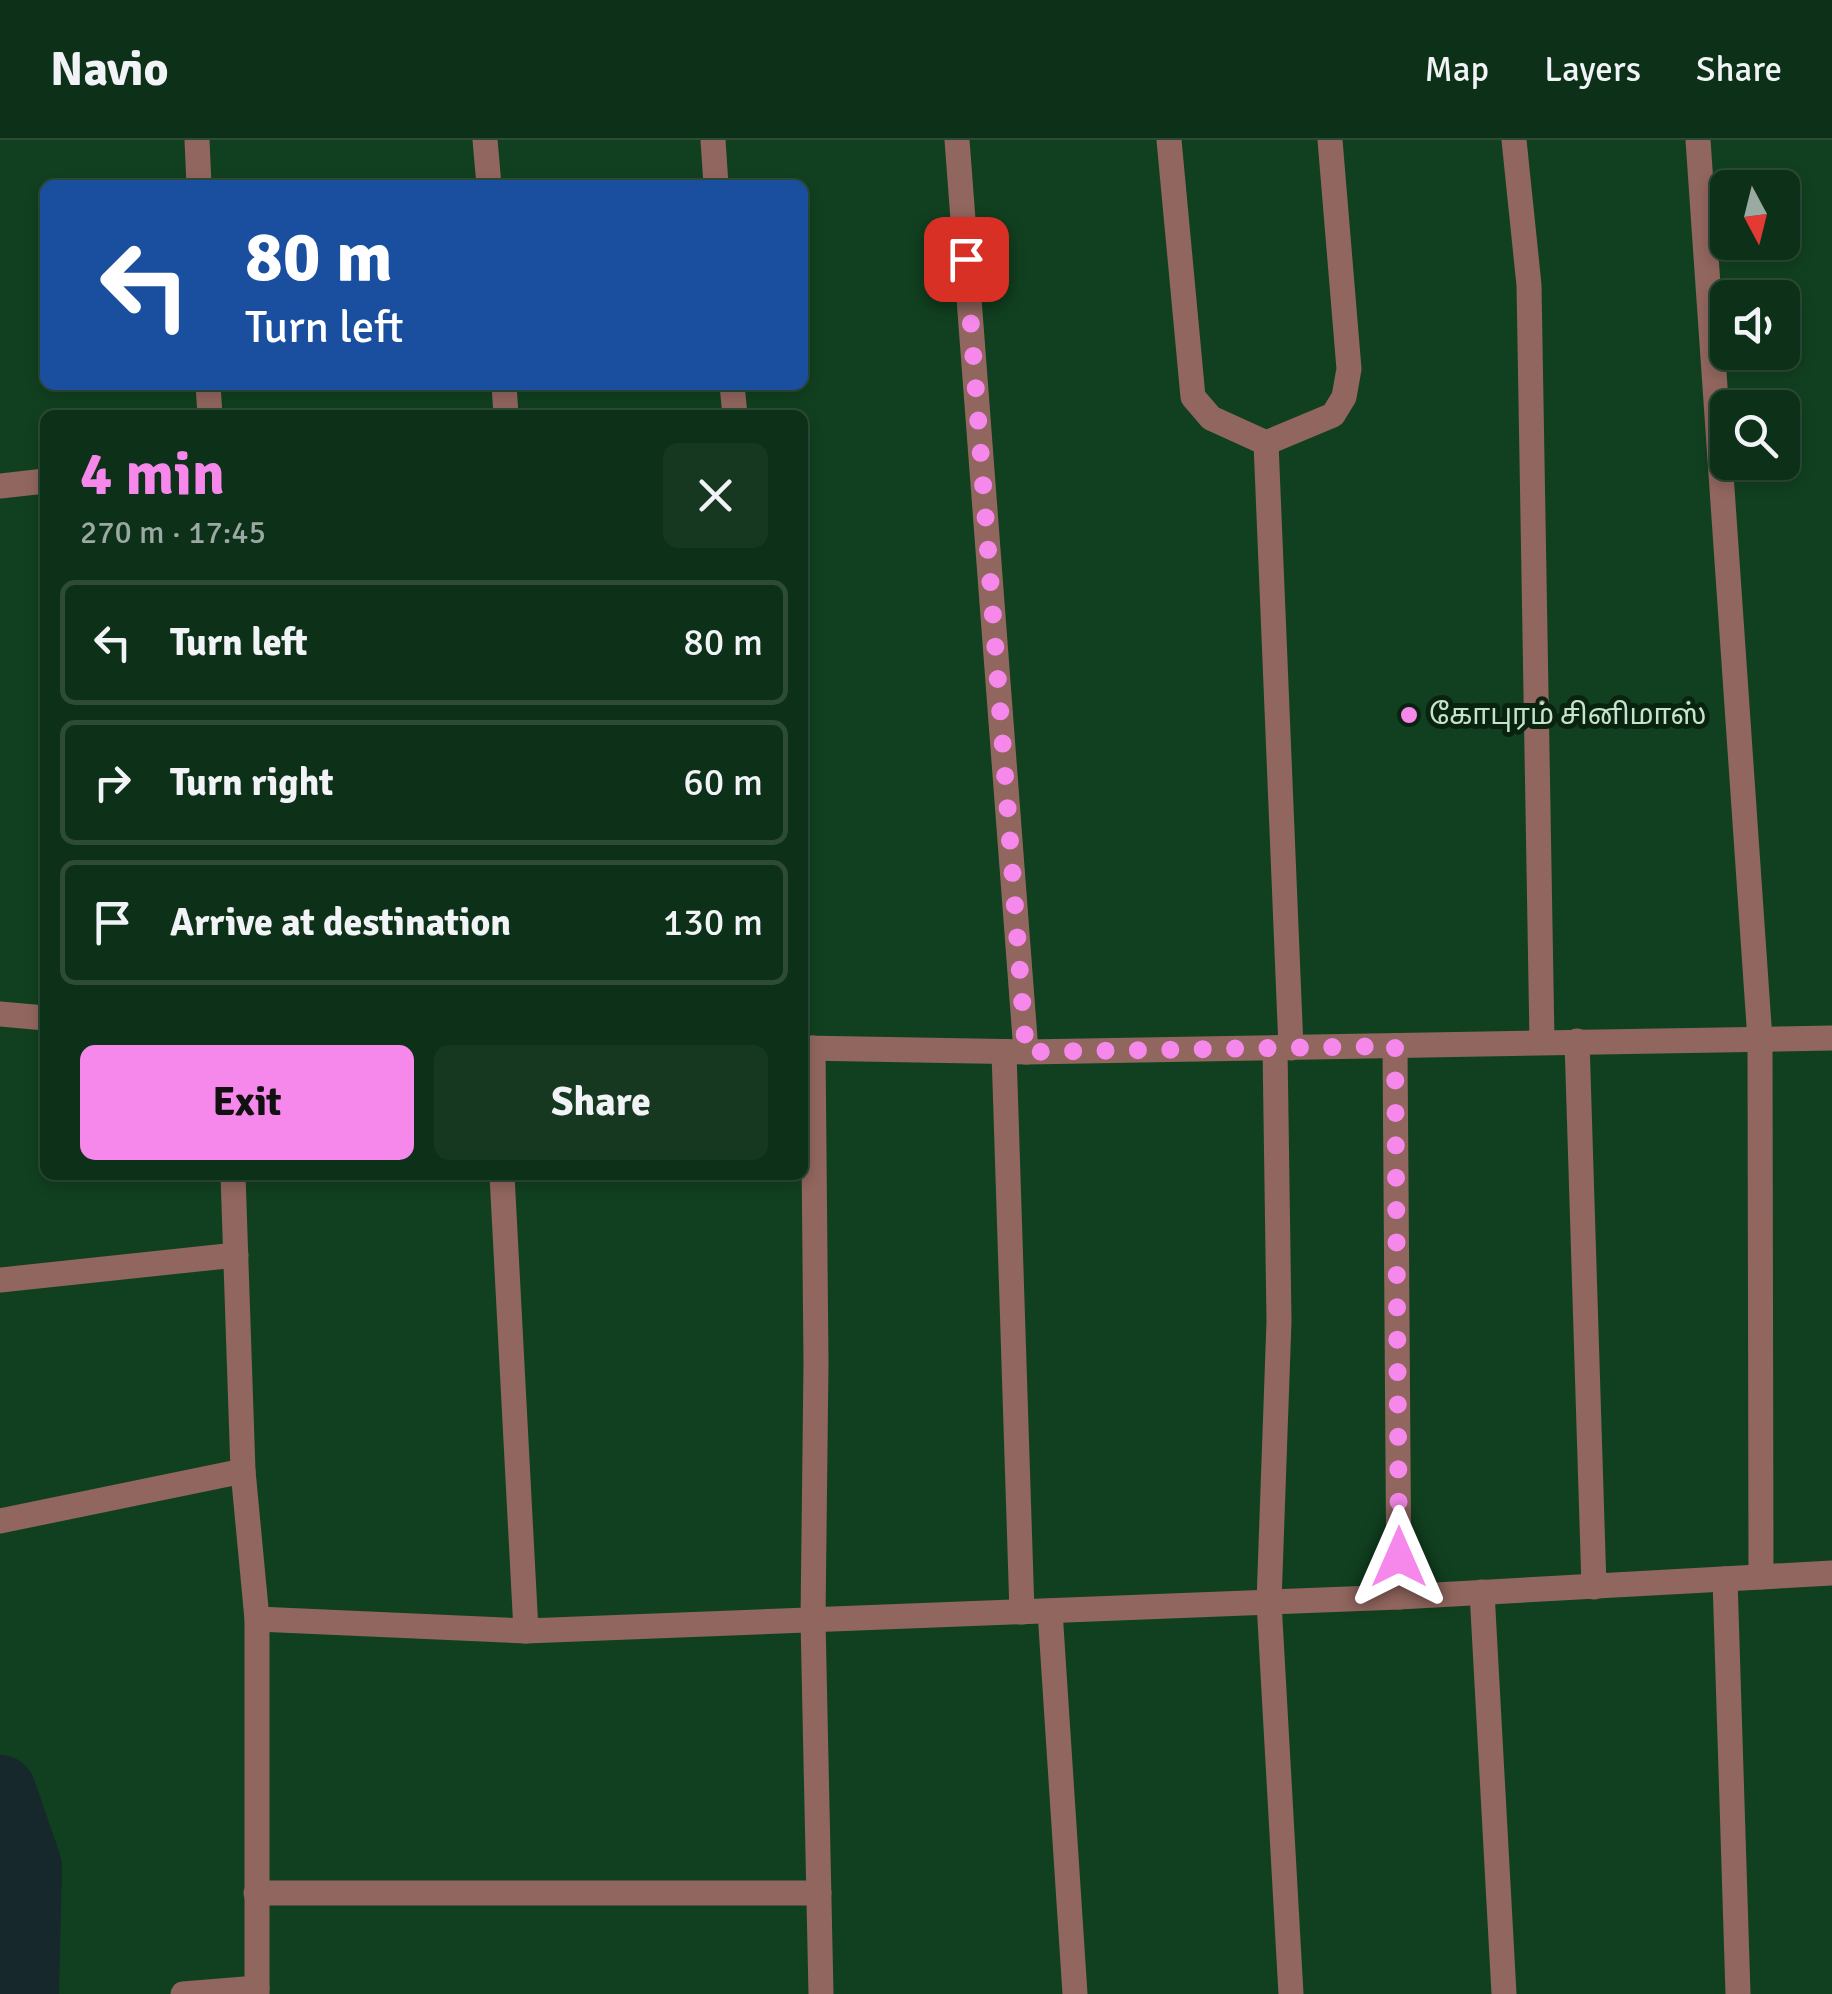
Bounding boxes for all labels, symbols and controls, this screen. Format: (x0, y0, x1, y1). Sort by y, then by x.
text: Navio (50, 40, 169, 99)
text: Map (1425, 48, 1489, 91)
text: Layers (1544, 48, 1641, 91)
text: Share (1696, 48, 1782, 91)
north arrow (1710, 170, 1800, 260)
map controls (1710, 170, 1800, 480)
text: 80 m (245, 214, 393, 300)
pin (924, 217, 1009, 302)
icon: left (80, 220, 210, 350)
icon: arrive (939, 232, 994, 287)
button: sound (1710, 280, 1800, 370)
text: Turn left (245, 300, 404, 355)
button: search (1710, 390, 1800, 480)
text: 4 min (80, 438, 225, 512)
button: close (663, 443, 768, 548)
text: 270 m · 17:45 (80, 513, 266, 552)
icon: left (85, 615, 140, 670)
text: Turn left (170, 619, 308, 666)
text: 80 m (683, 619, 763, 666)
place label: கோபுரம் சினிமாஸ் (1429, 698, 1707, 732)
marker: கோபுரம் சினிமாஸ் (1398, 704, 1420, 726)
icon: right (85, 755, 140, 810)
text: Turn right (170, 759, 334, 806)
text: 60 m (683, 759, 763, 806)
icon: arrive (85, 895, 140, 950)
text: Arrive at destination (170, 899, 511, 946)
text: 130 m (663, 899, 763, 946)
button: Exit (80, 1045, 414, 1160)
button: Share (434, 1045, 768, 1160)
position arrow (1347, 1505, 1451, 1609)

